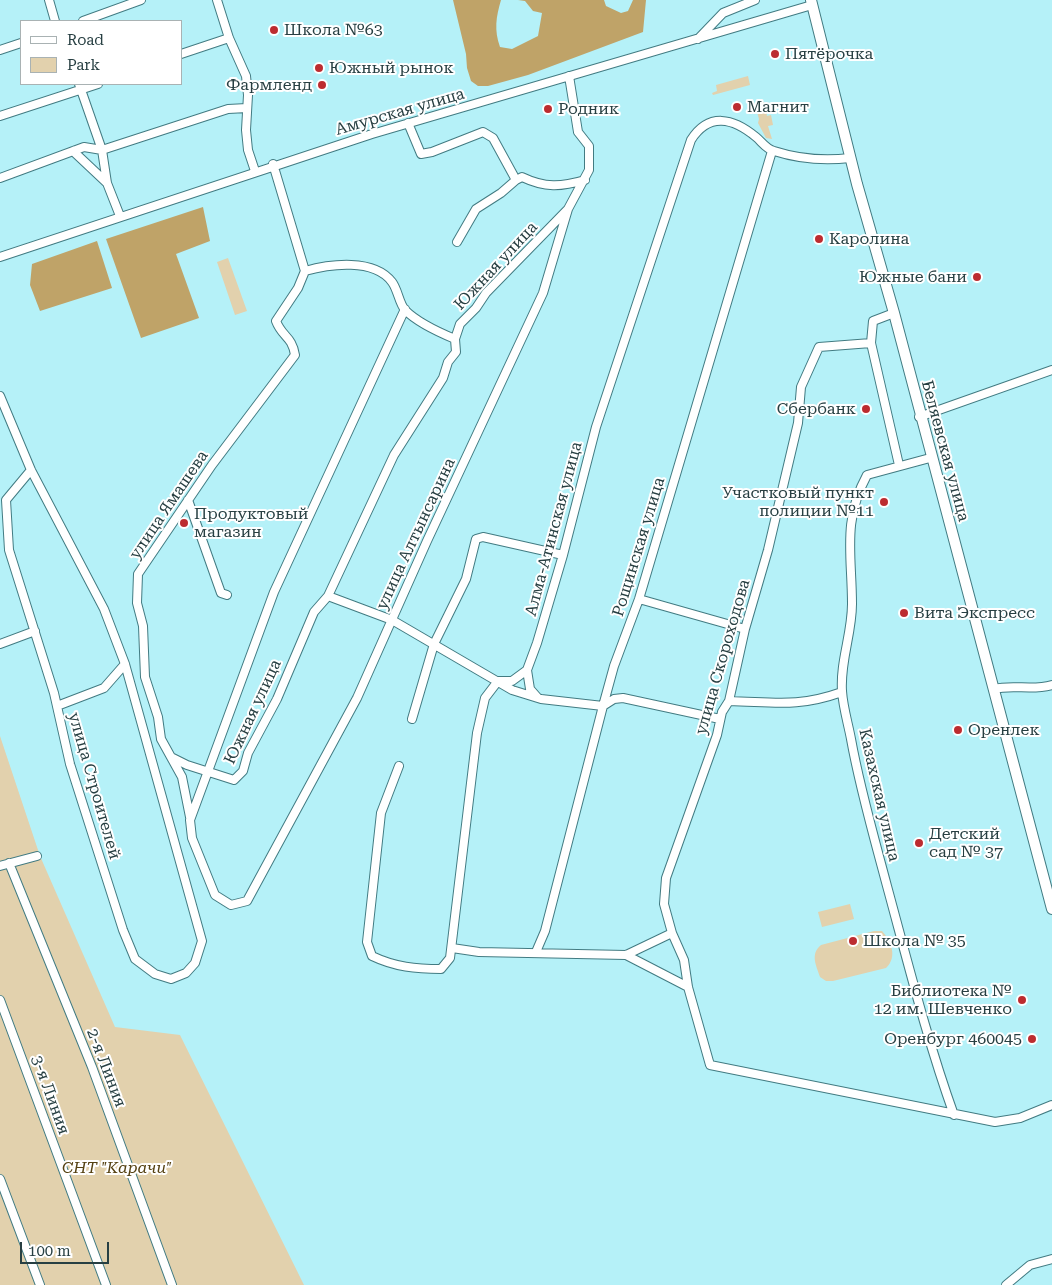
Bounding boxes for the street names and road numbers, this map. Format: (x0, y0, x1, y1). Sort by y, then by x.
street label: Амурская улица (333, 84, 467, 140)
street label: Южная улица (450, 218, 542, 314)
street label: Беляевская улица (917, 378, 973, 524)
street label: Алма-Атинская улица (521, 440, 587, 618)
street label: улица Ямашева (126, 447, 212, 563)
street label: улица Алтынсарина (372, 455, 460, 613)
street label: Рощинская улица (609, 475, 669, 619)
street label: улица Скороходова (692, 577, 754, 737)
street label: Южная улица (220, 657, 286, 767)
street label: улица Строителей (64, 710, 124, 862)
street label: Казахская улица (854, 727, 904, 863)
street label: 2-я Линия (82, 1026, 130, 1110)
street label: 3-я Линия (27, 1053, 73, 1137)

